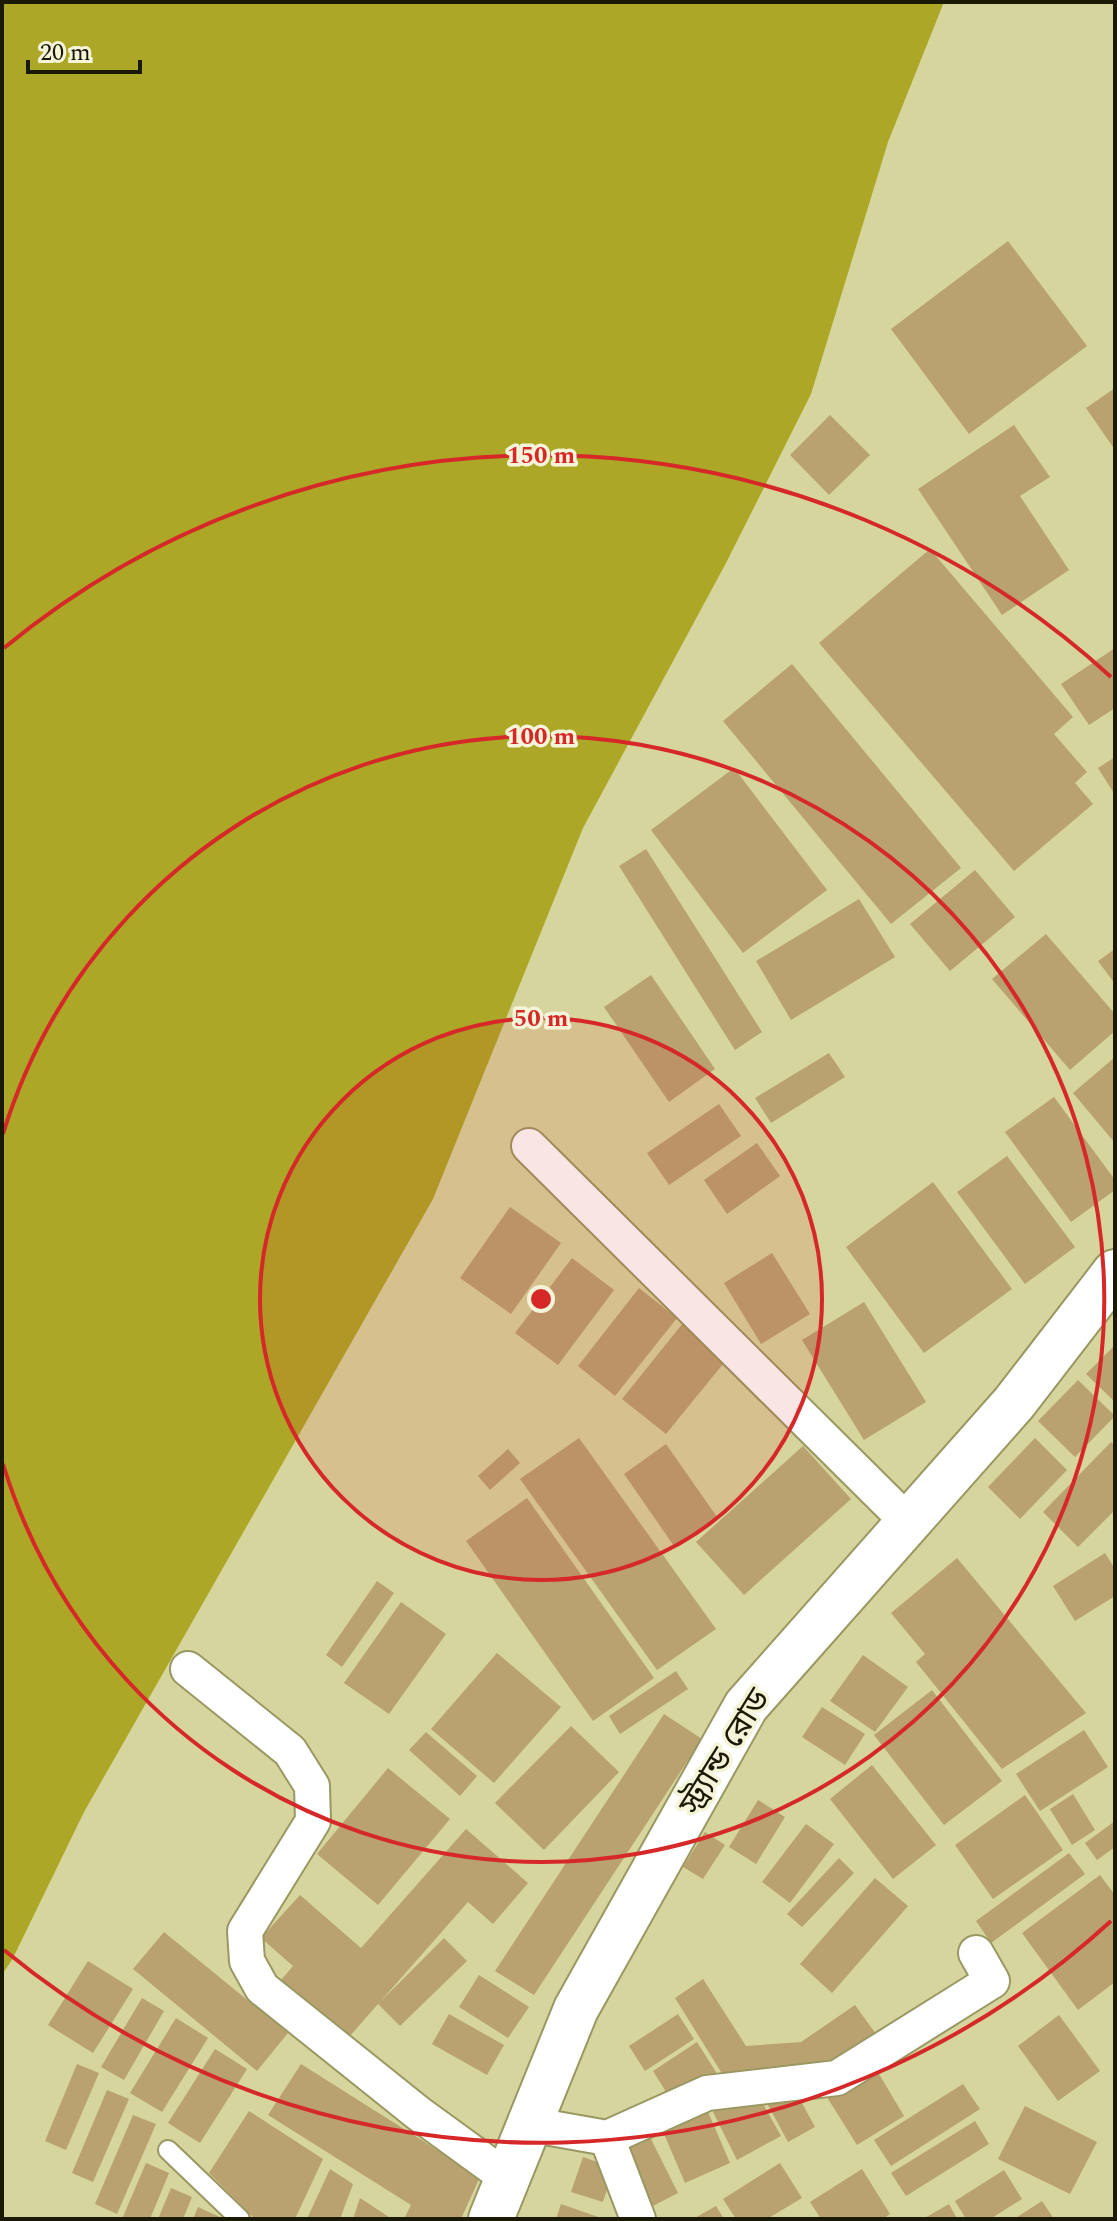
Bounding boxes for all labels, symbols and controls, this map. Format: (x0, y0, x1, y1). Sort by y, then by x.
scale bar (28, 24, 140, 74)
text: 20 m (40, 35, 91, 71)
text: 150 m (507, 438, 575, 474)
text: 100 m (507, 719, 575, 755)
text: 50 m (514, 1001, 569, 1037)
centre of rings (527, 1285, 555, 1313)
street label: স্ট্র্যান্ড রোড (666, 1678, 784, 1826)

